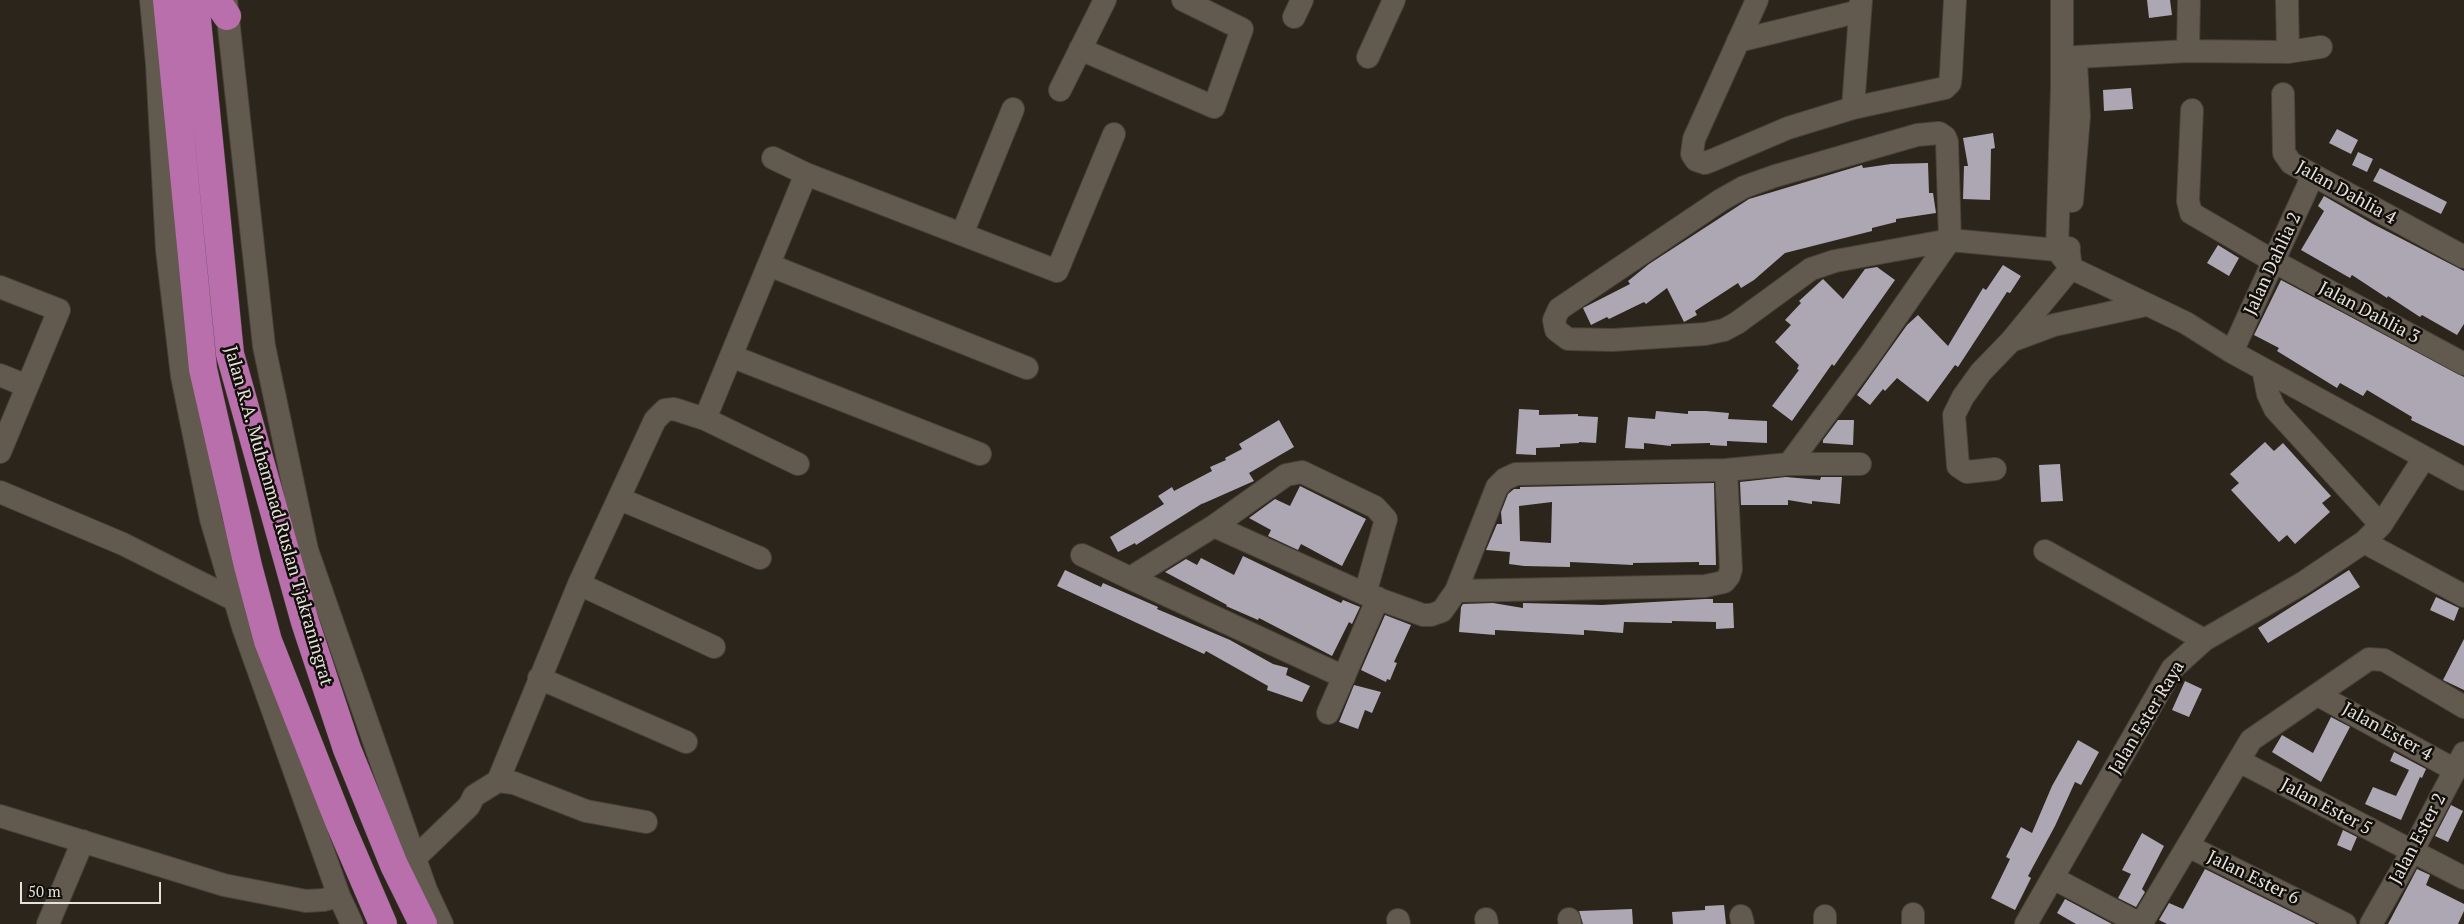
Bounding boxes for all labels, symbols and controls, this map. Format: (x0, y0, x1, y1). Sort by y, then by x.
street label: Jalan Dahlia 4 (2292, 157, 2400, 229)
street label: Jalan Dahlia 2 (2240, 209, 2306, 319)
street label: Jalan Dahlia 3 (2315, 277, 2423, 349)
street label: Jalan R.A. Muhammad Ruslan Tjakraningrat (219, 344, 337, 688)
street label: Jalan Ester Raya (2105, 657, 2189, 779)
street label: Jalan Ester 4 (2338, 698, 2436, 766)
street label: Jalan Ester 5 (2277, 774, 2375, 840)
street label: Jalan Ester 2 (2385, 790, 2451, 888)
street label: Jalan Ester 6 (2203, 846, 2303, 910)
scale bar (22, 872, 164, 904)
text: 50 m (28, 881, 61, 901)

